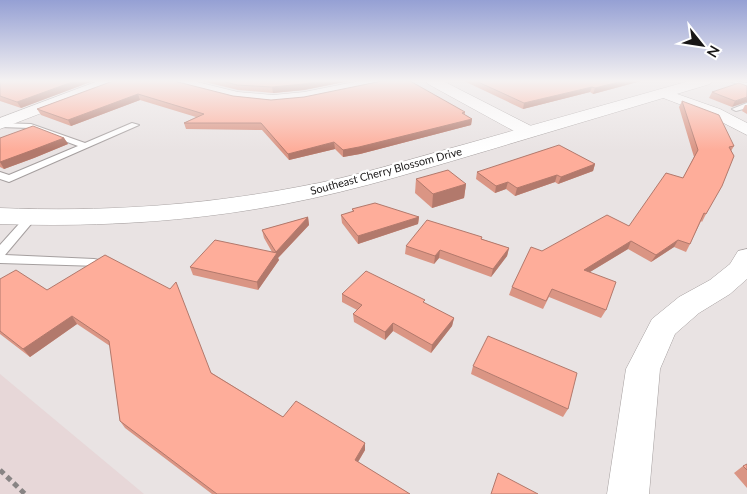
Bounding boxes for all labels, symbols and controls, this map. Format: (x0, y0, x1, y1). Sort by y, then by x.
north arrow (677, 20, 727, 70)
text: N (704, 43, 724, 61)
street label: Southeast Cherry Blossom Drive (309, 144, 463, 197)

